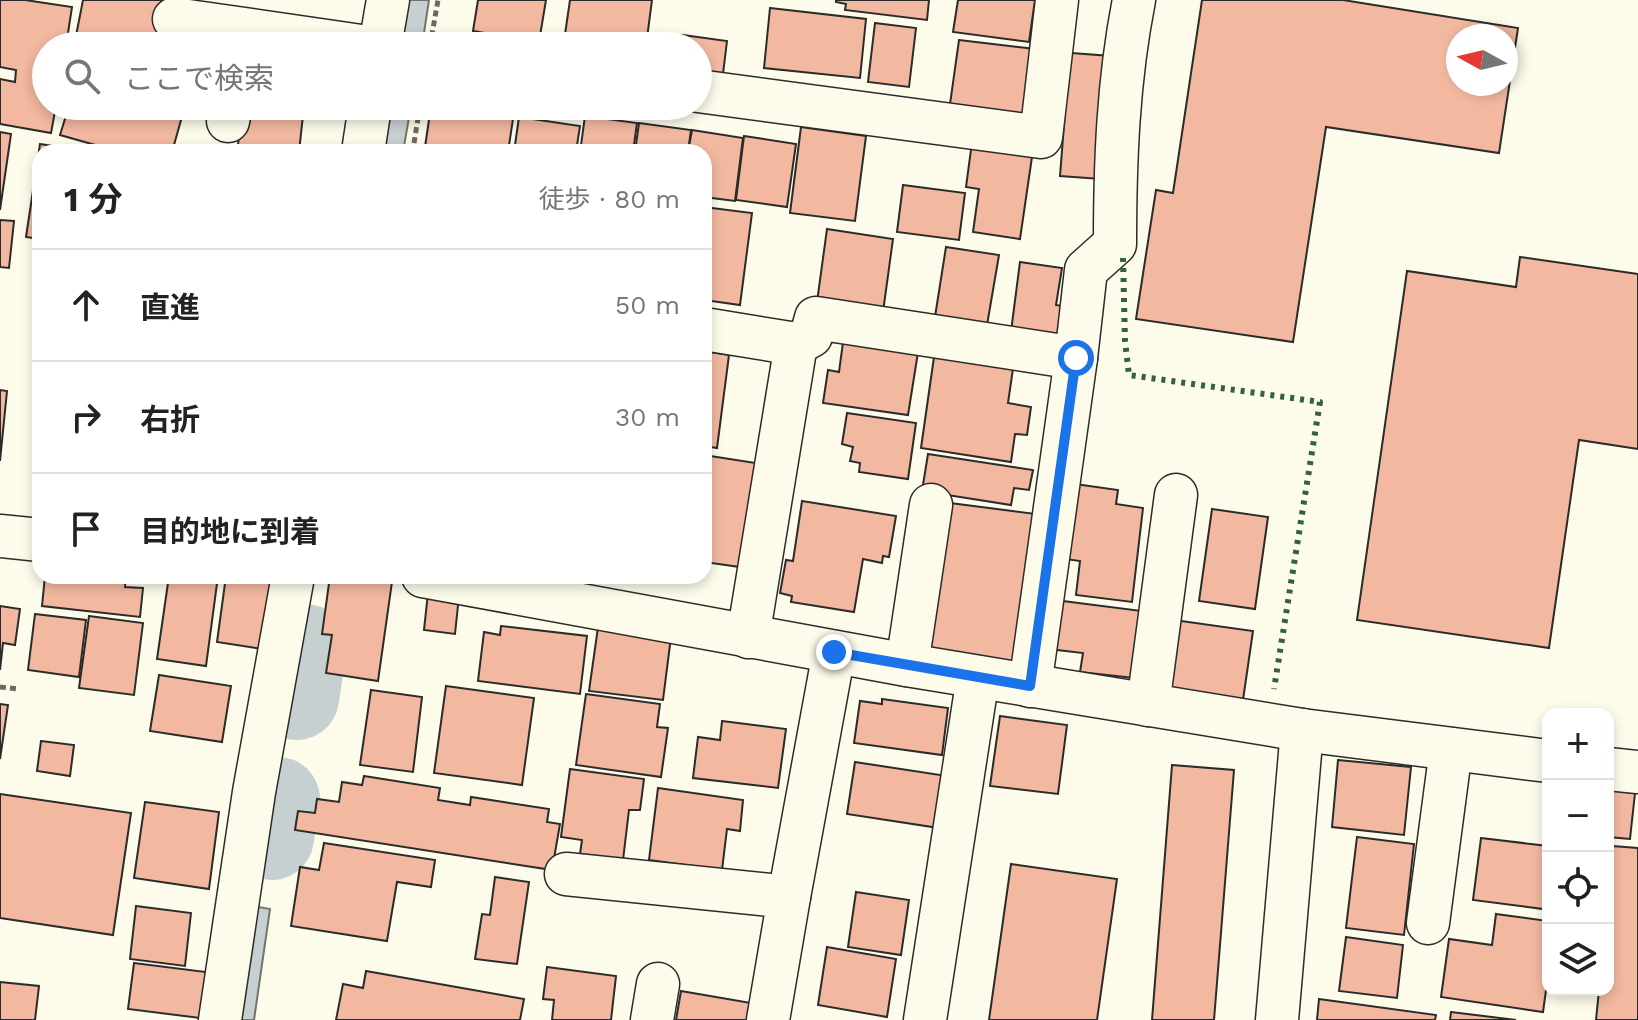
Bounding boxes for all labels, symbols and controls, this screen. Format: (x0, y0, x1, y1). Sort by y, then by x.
north arrow (1446, 24, 1518, 96)
search box (32, 32, 712, 120)
icon: search (60, 54, 104, 98)
text: ここで検索 (124, 61, 274, 96)
text: 1 分 (64, 179, 122, 219)
text: 徒歩 · 80 m (539, 184, 680, 214)
icon: ahead (64, 283, 108, 327)
text: 直進 (140, 290, 200, 325)
text: 50 m (615, 290, 680, 320)
route start (1058, 340, 1094, 376)
icon: right (64, 395, 108, 439)
text: 右折 (140, 402, 200, 437)
text: 30 m (615, 402, 680, 432)
icon: arrive (64, 507, 108, 551)
text: 目的地に到着 (140, 514, 320, 549)
route end (816, 634, 852, 670)
map controls (1542, 708, 1614, 996)
button: + (1542, 708, 1614, 780)
button: − (1542, 780, 1614, 852)
button: locate (1542, 852, 1614, 924)
button: layers (1542, 924, 1614, 996)

